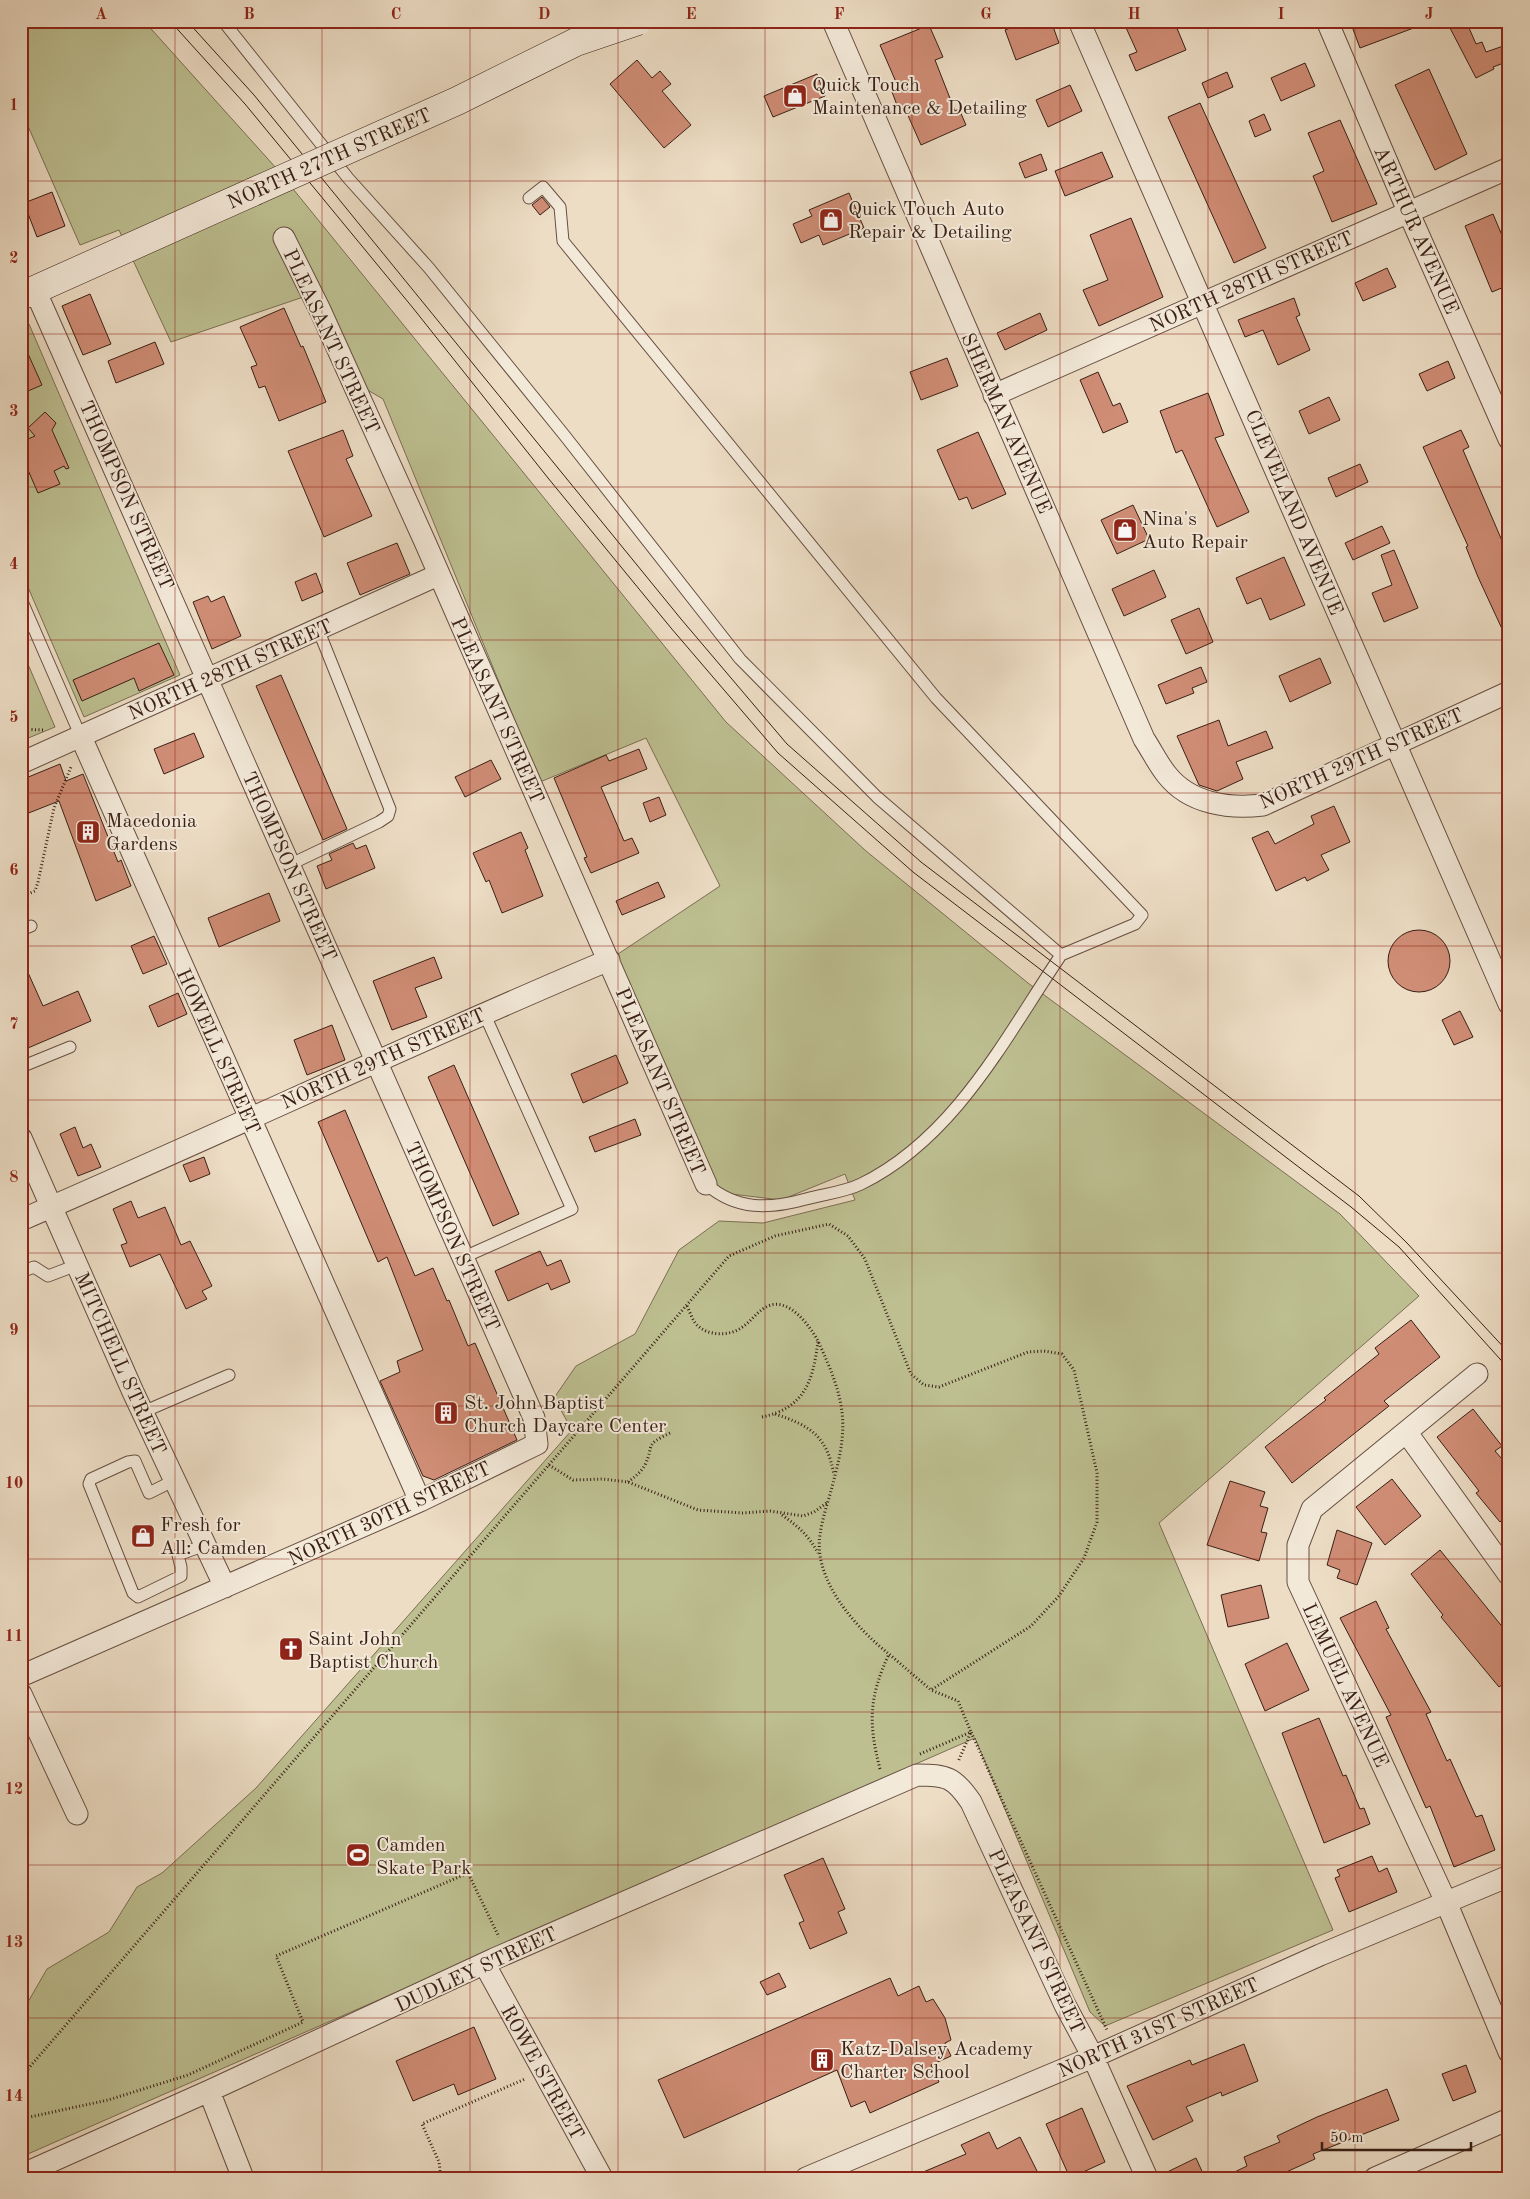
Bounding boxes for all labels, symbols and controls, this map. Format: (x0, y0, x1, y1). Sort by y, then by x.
text: A (95, 7, 107, 23)
text: B (243, 7, 255, 23)
text: C (391, 7, 401, 23)
text: D (538, 7, 550, 23)
text: E (685, 7, 697, 23)
text: F (834, 7, 845, 23)
text: G (980, 7, 992, 23)
text: H (1127, 7, 1141, 23)
text: I (1277, 7, 1285, 23)
text: J (1425, 7, 1434, 23)
place label: Quick Touch Maintenance & Detailing (812, 76, 1027, 119)
shop icon: Quick Touch Maintenance & Detailing (782, 83, 808, 109)
text: 1 (9, 98, 19, 114)
street label: NORTH 27TH STREET (225, 106, 435, 214)
street label: ARTHUR AVENUE (1369, 144, 1461, 318)
place label: Quick Touch Auto Repair & Detailing (848, 200, 1012, 243)
shop icon: Quick Touch Auto Repair & Detailing (818, 207, 844, 233)
street label: NORTH 28TH STREET (1147, 229, 1357, 337)
street label: PLEASANT STREET (279, 246, 382, 437)
text: 2 (9, 251, 19, 267)
street label: SHERMAN AVENUE (956, 331, 1054, 517)
street label: THOMPSON STREET (74, 398, 176, 593)
text: 3 (9, 404, 19, 420)
street label: CLEVELAND AVENUE (1241, 407, 1346, 618)
place label: Nina's Auto Repair (1142, 510, 1248, 553)
shop icon: Nina's Auto Repair (1112, 517, 1138, 543)
text: 4 (9, 557, 19, 573)
street label: PLEASANT STREET (446, 615, 546, 807)
street label: NORTH 28TH STREET (126, 617, 336, 725)
street label: NORTH 29TH STREET (1257, 706, 1467, 814)
text: 5 (9, 710, 19, 726)
street label: THOMPSON STREET (237, 769, 339, 964)
place label: Macedonia Gardens (106, 812, 197, 855)
building icon: Macedonia Gardens (75, 819, 101, 845)
text: 6 (9, 863, 19, 879)
street label: HOWELL STREET (172, 966, 263, 1137)
street label: PLEASANT STREET (611, 985, 708, 1178)
street label: NORTH 29TH STREET (279, 1006, 489, 1114)
text: 7 (9, 1017, 19, 1033)
street label: THOMPSON STREET (400, 1139, 502, 1334)
text: 8 (9, 1170, 19, 1186)
street label: MITCHELL STREET (70, 1270, 168, 1458)
text: 9 (9, 1323, 19, 1339)
place label: St. John Baptist Church Daycare Center (464, 1394, 667, 1437)
building icon: St. John Baptist Church Daycare Center (433, 1400, 459, 1426)
street label: NORTH 30TH STREET (285, 1459, 494, 1571)
text: 10 (5, 1476, 23, 1492)
place label: Fresh for All: Camden (160, 1516, 267, 1559)
shop icon: Fresh for All: Camden (130, 1523, 156, 1549)
street label: LEMUEL AVENUE (1297, 1601, 1391, 1771)
text: 11 (5, 1629, 23, 1645)
place label: Saint John Baptist Church (308, 1630, 439, 1673)
church icon: Saint John Baptist Church (278, 1636, 304, 1662)
text: 12 (5, 1782, 23, 1798)
place label: Camden Skate Park (376, 1836, 472, 1879)
sports icon: Camden Skate Park (345, 1842, 371, 1868)
street label: PLEASANT STREET (984, 1846, 1087, 2037)
street label: DUDLEY STREET (393, 1925, 561, 2017)
text: 13 (5, 1935, 23, 1951)
street label: NORTH 31ST STREET (1055, 1975, 1262, 2082)
street label: ROWE STREET (496, 2002, 586, 2144)
place label: Katz-Dalsey Academy Charter School (840, 2040, 1034, 2083)
building icon: Katz-Dalsey Academy Charter School (809, 2047, 835, 2073)
text: 14 (5, 2089, 23, 2105)
scale bar (1322, 2119, 1471, 2151)
text: 50 m (1330, 2131, 1364, 2146)

